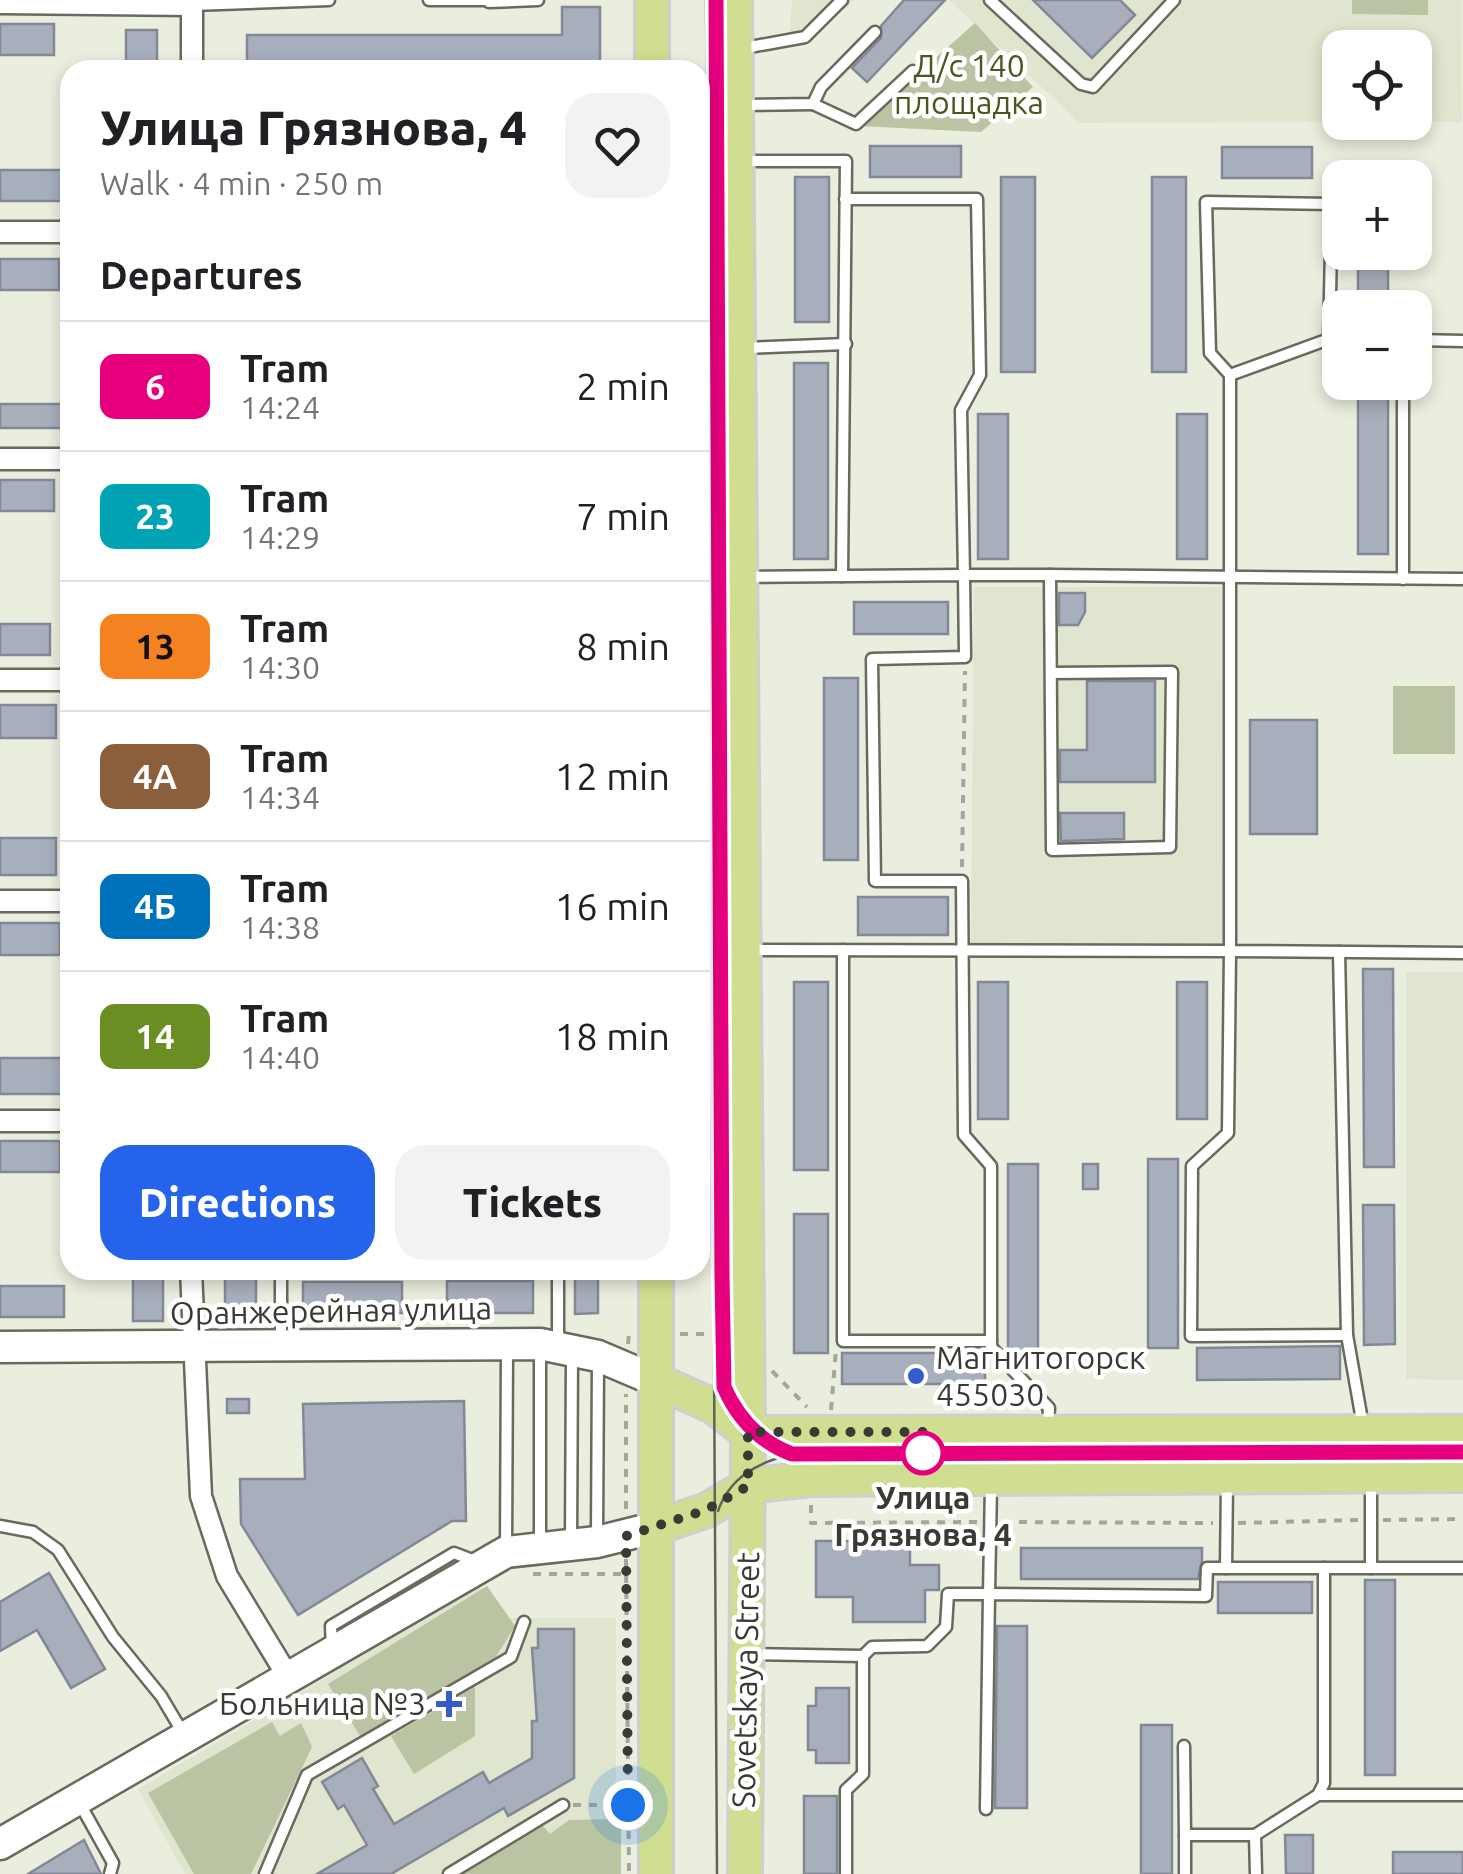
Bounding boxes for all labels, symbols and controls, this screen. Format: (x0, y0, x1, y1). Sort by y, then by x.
map controls (1322, 30, 1432, 400)
button: locate (1322, 30, 1432, 140)
park label: Д/с 140 площадка (894, 47, 1044, 120)
button: heart (565, 93, 670, 198)
text: Улица Грязнова, 4 (100, 100, 527, 154)
button: + (1322, 160, 1432, 270)
text: Walk · 4 min · 250 m (100, 165, 383, 201)
text: Departures (100, 254, 302, 296)
button: − (1322, 290, 1432, 400)
text: Tram (240, 347, 329, 389)
text: 2 min (576, 365, 670, 407)
text: 6 (145, 366, 165, 406)
text: 14:24 (240, 389, 320, 425)
text: Tram (240, 477, 329, 519)
text: 7 min (576, 495, 670, 537)
text: 23 (135, 496, 175, 536)
text: 14:29 (240, 519, 320, 555)
text: Tram (240, 607, 329, 649)
text: 8 min (576, 625, 670, 667)
text: 13 (135, 626, 175, 666)
text: 14:30 (240, 649, 320, 685)
text: Tram (240, 737, 329, 779)
text: 12 min (555, 755, 670, 797)
text: 4А (133, 756, 177, 796)
text: 14:34 (240, 779, 320, 815)
text: Tram (240, 867, 329, 909)
text: 16 min (555, 885, 670, 927)
text: 4Б (134, 886, 176, 926)
text: 14:38 (240, 909, 320, 945)
text: Tram (240, 997, 329, 1039)
text: 18 min (555, 1015, 670, 1057)
text: 14 (135, 1016, 175, 1056)
text: 14:40 (240, 1039, 320, 1075)
button: Directions (100, 1145, 375, 1260)
button: Tickets (395, 1145, 670, 1260)
street label: Оранжерейная улица (170, 1289, 492, 1331)
place label: Магнитогорск 455030 (936, 1339, 1145, 1412)
marker: Магнитогорск 455030 (905, 1365, 927, 1387)
marker: Улица Грязнова, 4 (902, 1432, 944, 1474)
place label: Улица Грязнова, 4 (834, 1479, 1012, 1552)
street label: Sovetskaya Street (725, 1551, 765, 1808)
place label: Больница №3 (219, 1685, 426, 1721)
marker: Больница №3 (436, 1691, 462, 1717)
your location (603, 1780, 653, 1830)

